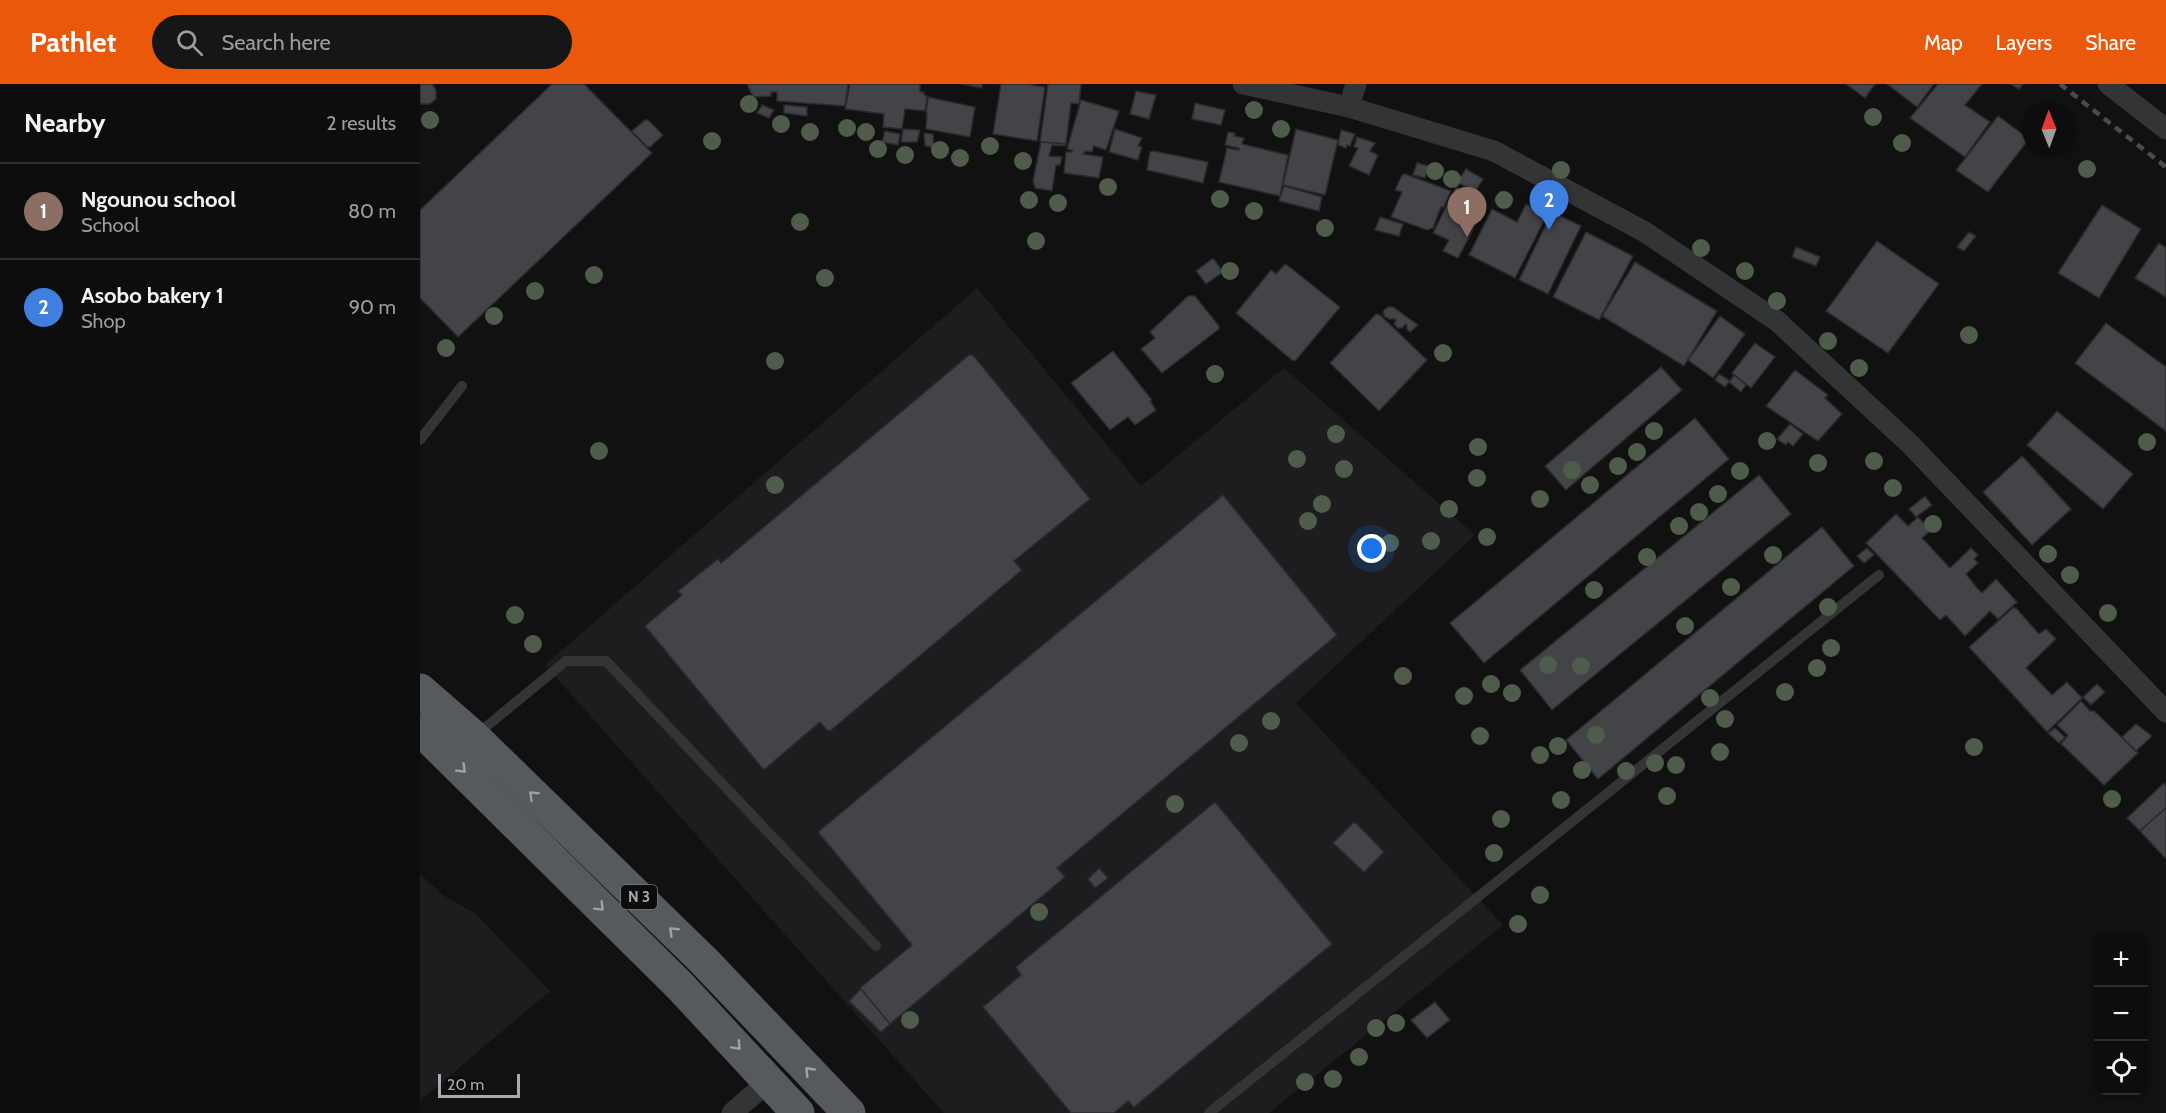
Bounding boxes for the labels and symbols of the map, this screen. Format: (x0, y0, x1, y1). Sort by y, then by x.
north arrow (2022, 102, 2076, 156)
pin: 2 (1530, 180, 1568, 230)
pin: 1 (1448, 188, 1486, 237)
your location (1357, 534, 1386, 563)
one-way arrow (455, 762, 466, 773)
one-way arrow (530, 791, 541, 802)
road number: N 3 (621, 885, 657, 909)
one-way arrow (593, 899, 604, 910)
one-way arrow (670, 927, 680, 938)
one-way arrow (730, 1040, 741, 1050)
one-way arrow (805, 1067, 816, 1077)
scale bar (438, 1071, 520, 1098)

